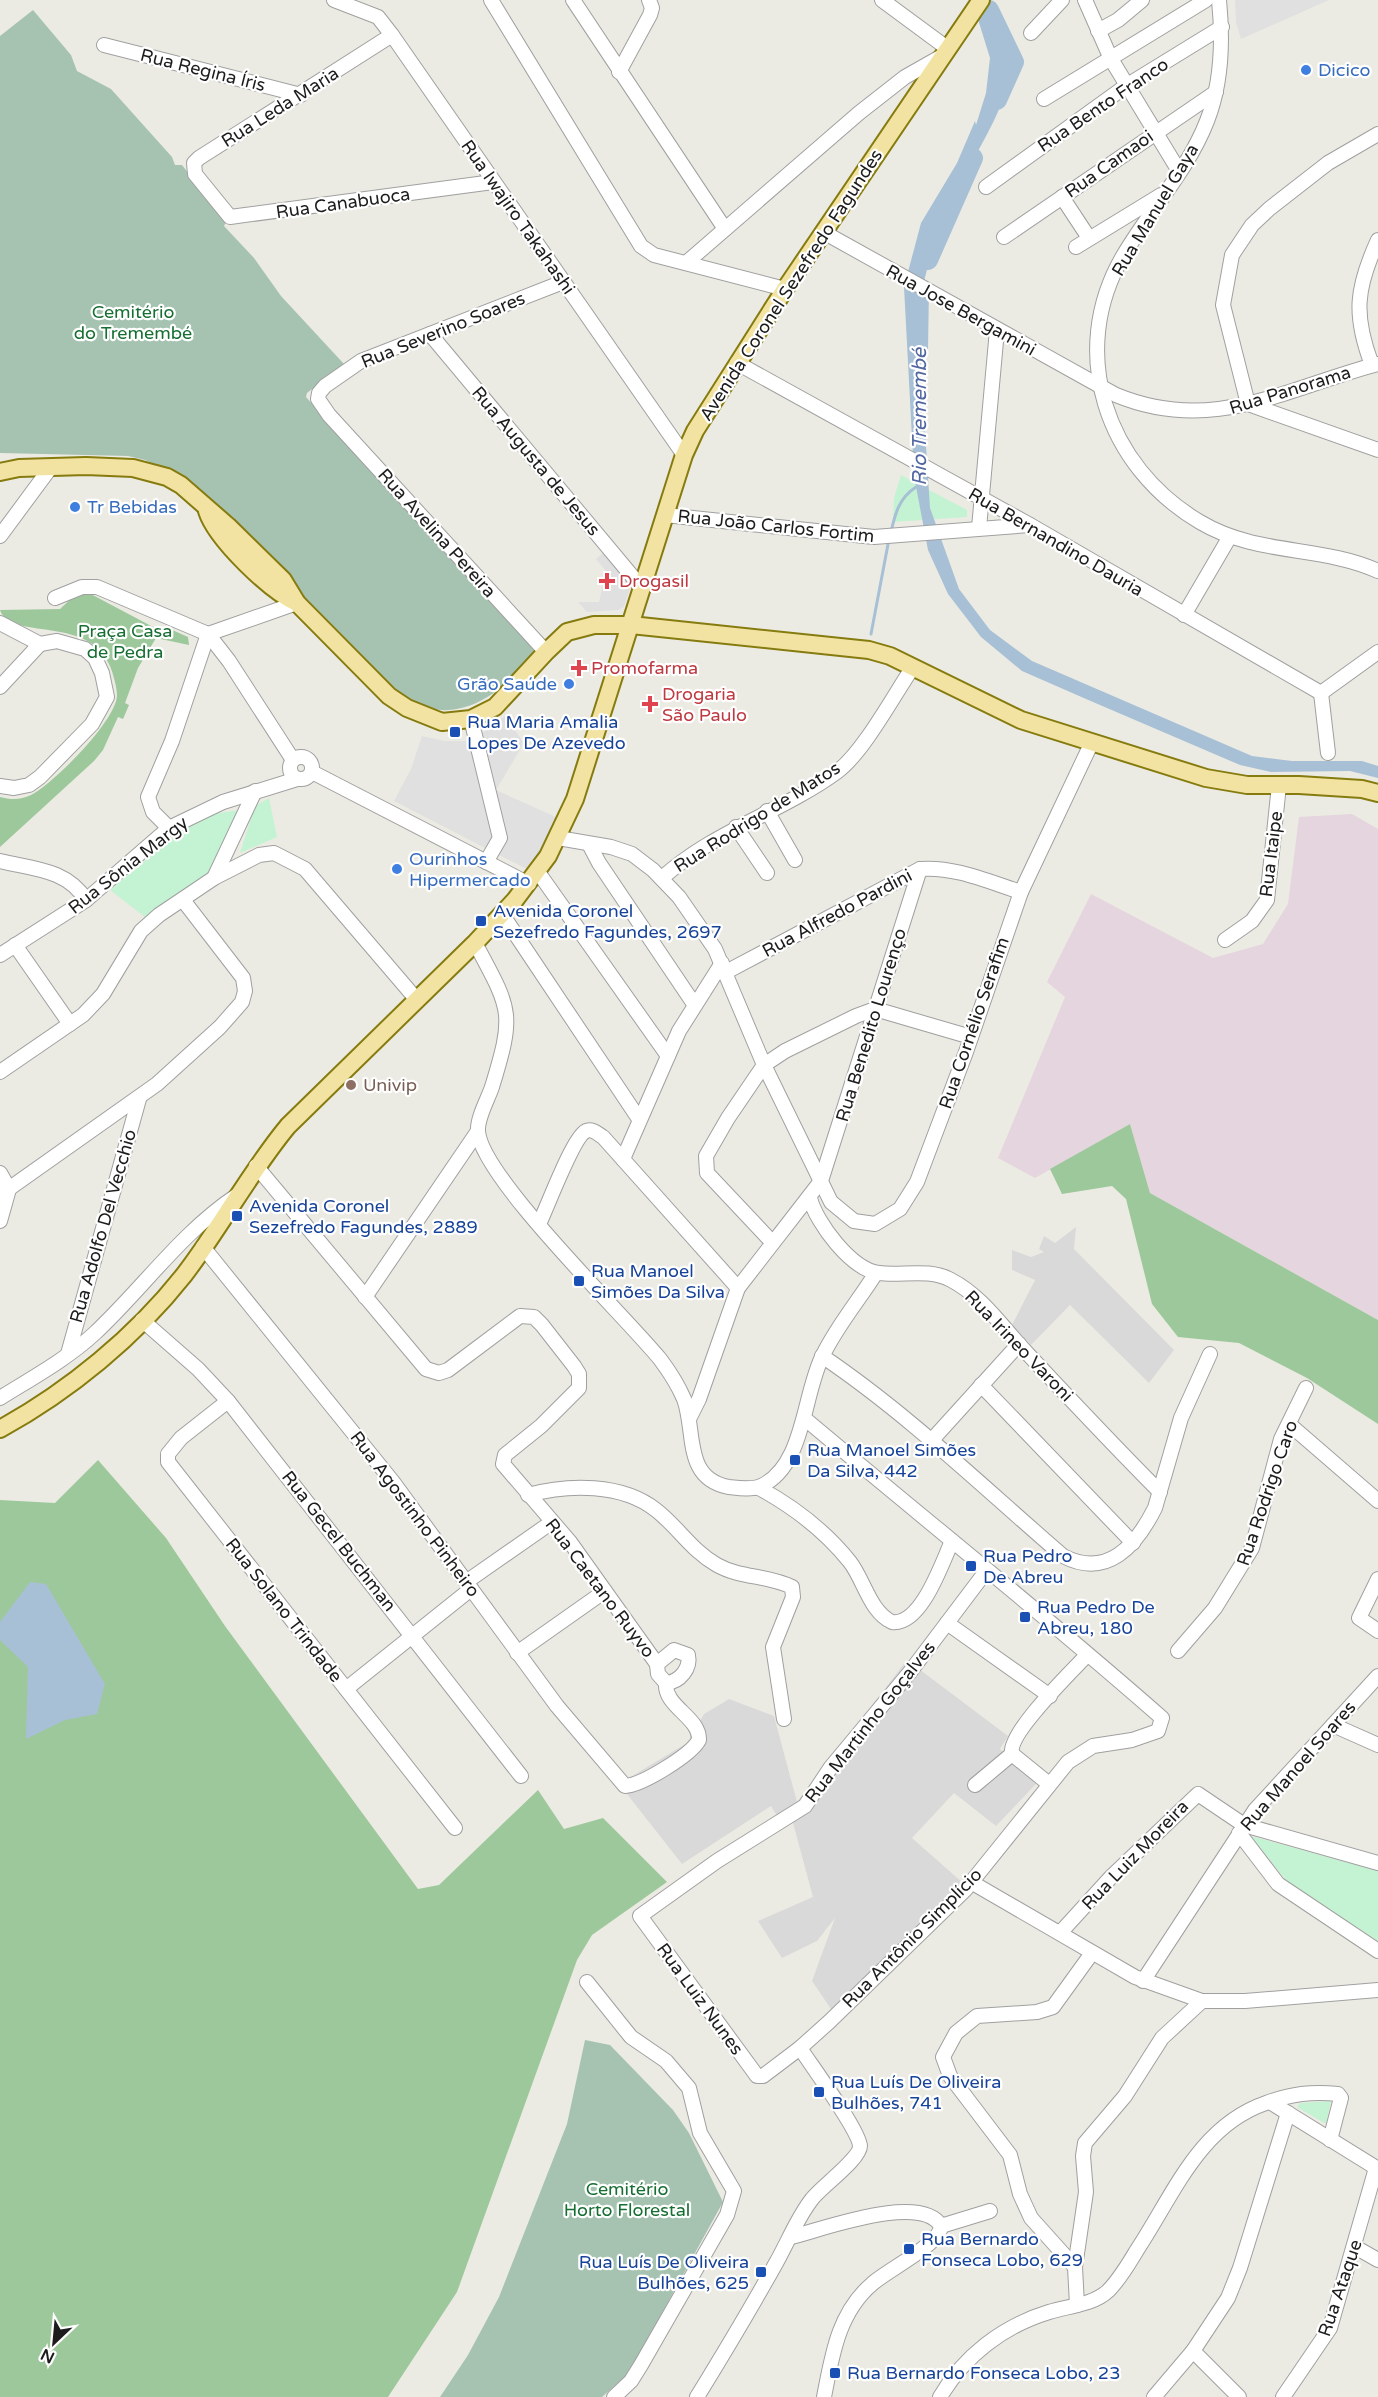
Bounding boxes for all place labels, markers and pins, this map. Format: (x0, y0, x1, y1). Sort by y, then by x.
place label: Dicico (1318, 59, 1370, 81)
marker: Dicico (1299, 63, 1313, 77)
place label: Tr Bebidas (87, 496, 177, 518)
marker: Tr Bebidas (68, 500, 82, 514)
place label: Drogasil (619, 570, 689, 592)
marker: Drogasil (600, 574, 614, 588)
place label: Promofarma (591, 657, 698, 679)
marker: Promofarma (572, 661, 586, 675)
place label: Grão Saúde (457, 673, 557, 695)
marker: Grão Saúde (562, 677, 576, 691)
place label: Drogaria São Paulo (662, 683, 747, 726)
marker: Drogaria São Paulo (643, 697, 657, 711)
place label: Rua Maria Amalia Lopes De Azevedo (467, 711, 626, 754)
marker: Rua Maria Amalia Lopes De Azevedo (448, 725, 462, 739)
place label: Ourinhos Hipermercado (409, 848, 531, 891)
marker: Ourinhos Hipermercado (390, 862, 404, 876)
place label: Avenida Coronel Sezefredo Fagundes, 2697 (493, 900, 722, 943)
marker: Avenida Coronel Sezefredo Fagundes, 2697 (474, 914, 488, 928)
place label: Univip (363, 1074, 417, 1096)
marker: Univip (344, 1078, 358, 1092)
place label: Avenida Coronel Sezefredo Fagundes, 2889 (249, 1195, 478, 1238)
marker: Avenida Coronel Sezefredo Fagundes, 2889 (230, 1209, 244, 1223)
place label: Rua Manoel Simões Da Silva (591, 1260, 725, 1303)
marker: Rua Manoel Simões Da Silva (572, 1274, 586, 1288)
place label: Rua Manoel Simões Da Silva, 442 (807, 1439, 976, 1482)
marker: Rua Manoel Simões Da Silva, 442 (788, 1453, 802, 1467)
place label: Rua Pedro De Abreu (983, 1545, 1073, 1588)
marker: Rua Pedro De Abreu (964, 1559, 978, 1573)
place label: Rua Pedro De Abreu, 180 (1037, 1596, 1155, 1639)
marker: Rua Pedro De Abreu, 180 (1018, 1610, 1032, 1624)
place label: Rua Luís De Oliveira Bulhões, 741 (831, 2071, 1001, 2114)
marker: Rua Luís De Oliveira Bulhões, 741 (812, 2085, 826, 2099)
place label: Rua Bernardo Fonseca Lobo, 629 (921, 2228, 1083, 2271)
marker: Rua Bernardo Fonseca Lobo, 629 (902, 2242, 916, 2256)
place label: Rua Luís De Oliveira Bulhões, 625 (579, 2251, 749, 2294)
marker: Rua Luís De Oliveira Bulhões, 625 (754, 2265, 768, 2279)
place label: Rua Bernardo Fonseca Lobo, 23 (847, 2362, 1120, 2384)
marker: Rua Bernardo Fonseca Lobo, 23 (828, 2366, 842, 2380)

